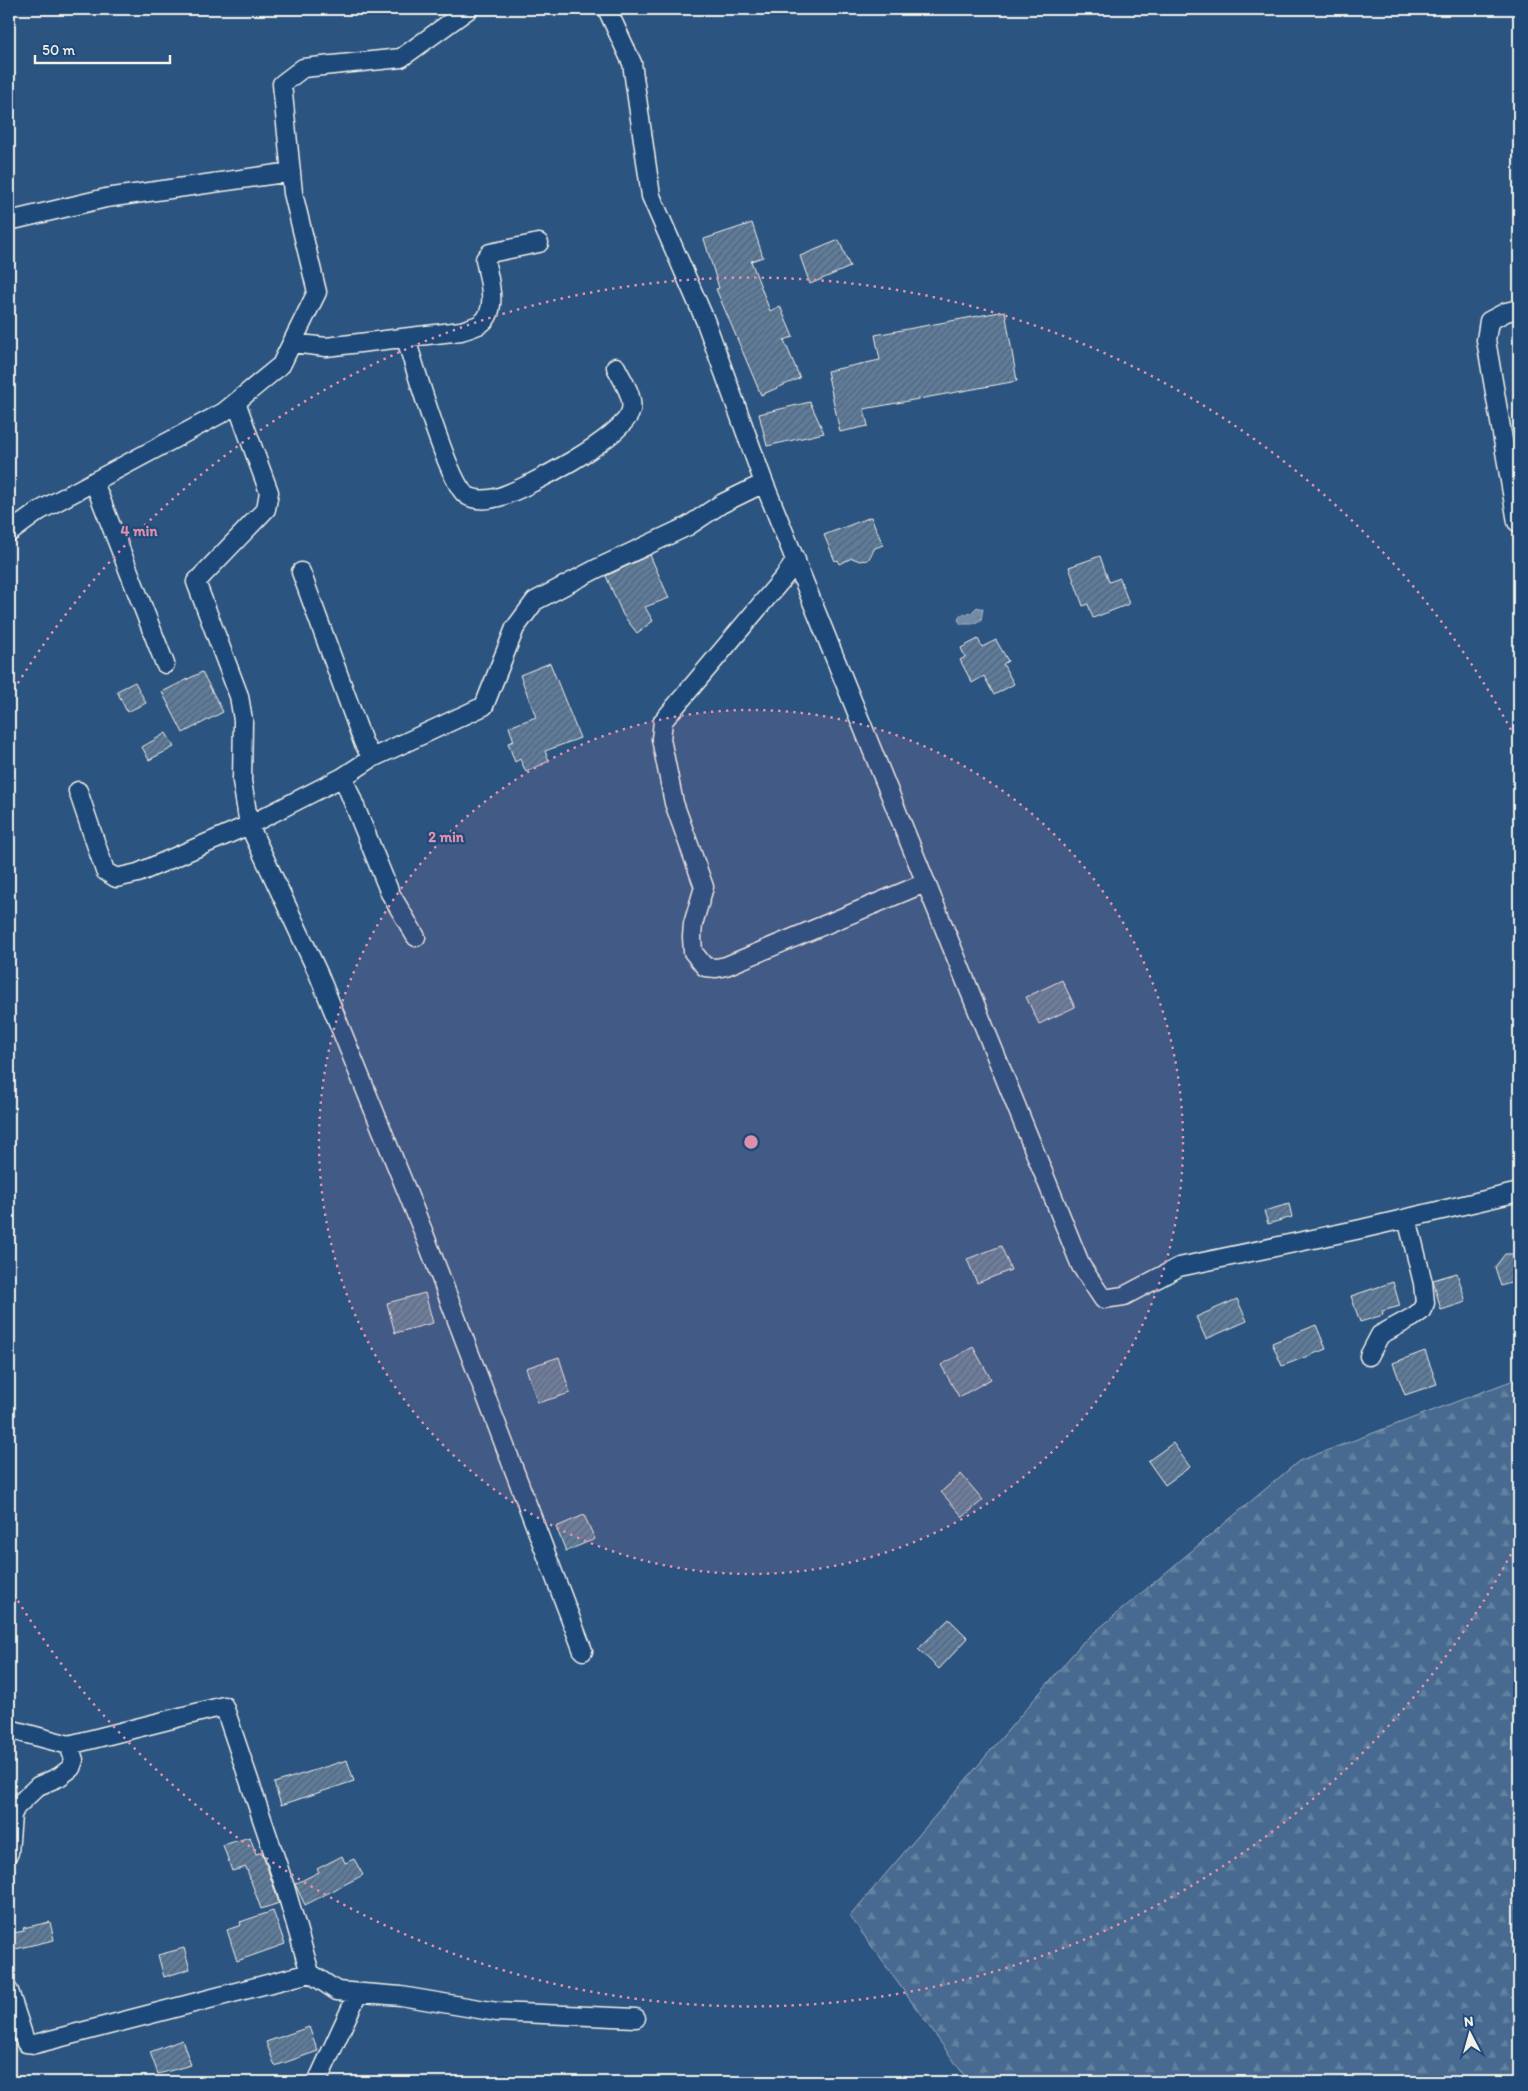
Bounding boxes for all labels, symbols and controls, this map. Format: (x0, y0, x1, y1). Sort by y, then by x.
scale bar (35, 32, 170, 64)
text: 50 m (42, 41, 75, 59)
text: 4 min (121, 522, 158, 540)
text: 2 min (428, 828, 465, 846)
centre of rings (742, 1133, 760, 1151)
north arrow (1446, 2008, 1496, 2058)
text: N (1463, 2013, 1474, 2031)

